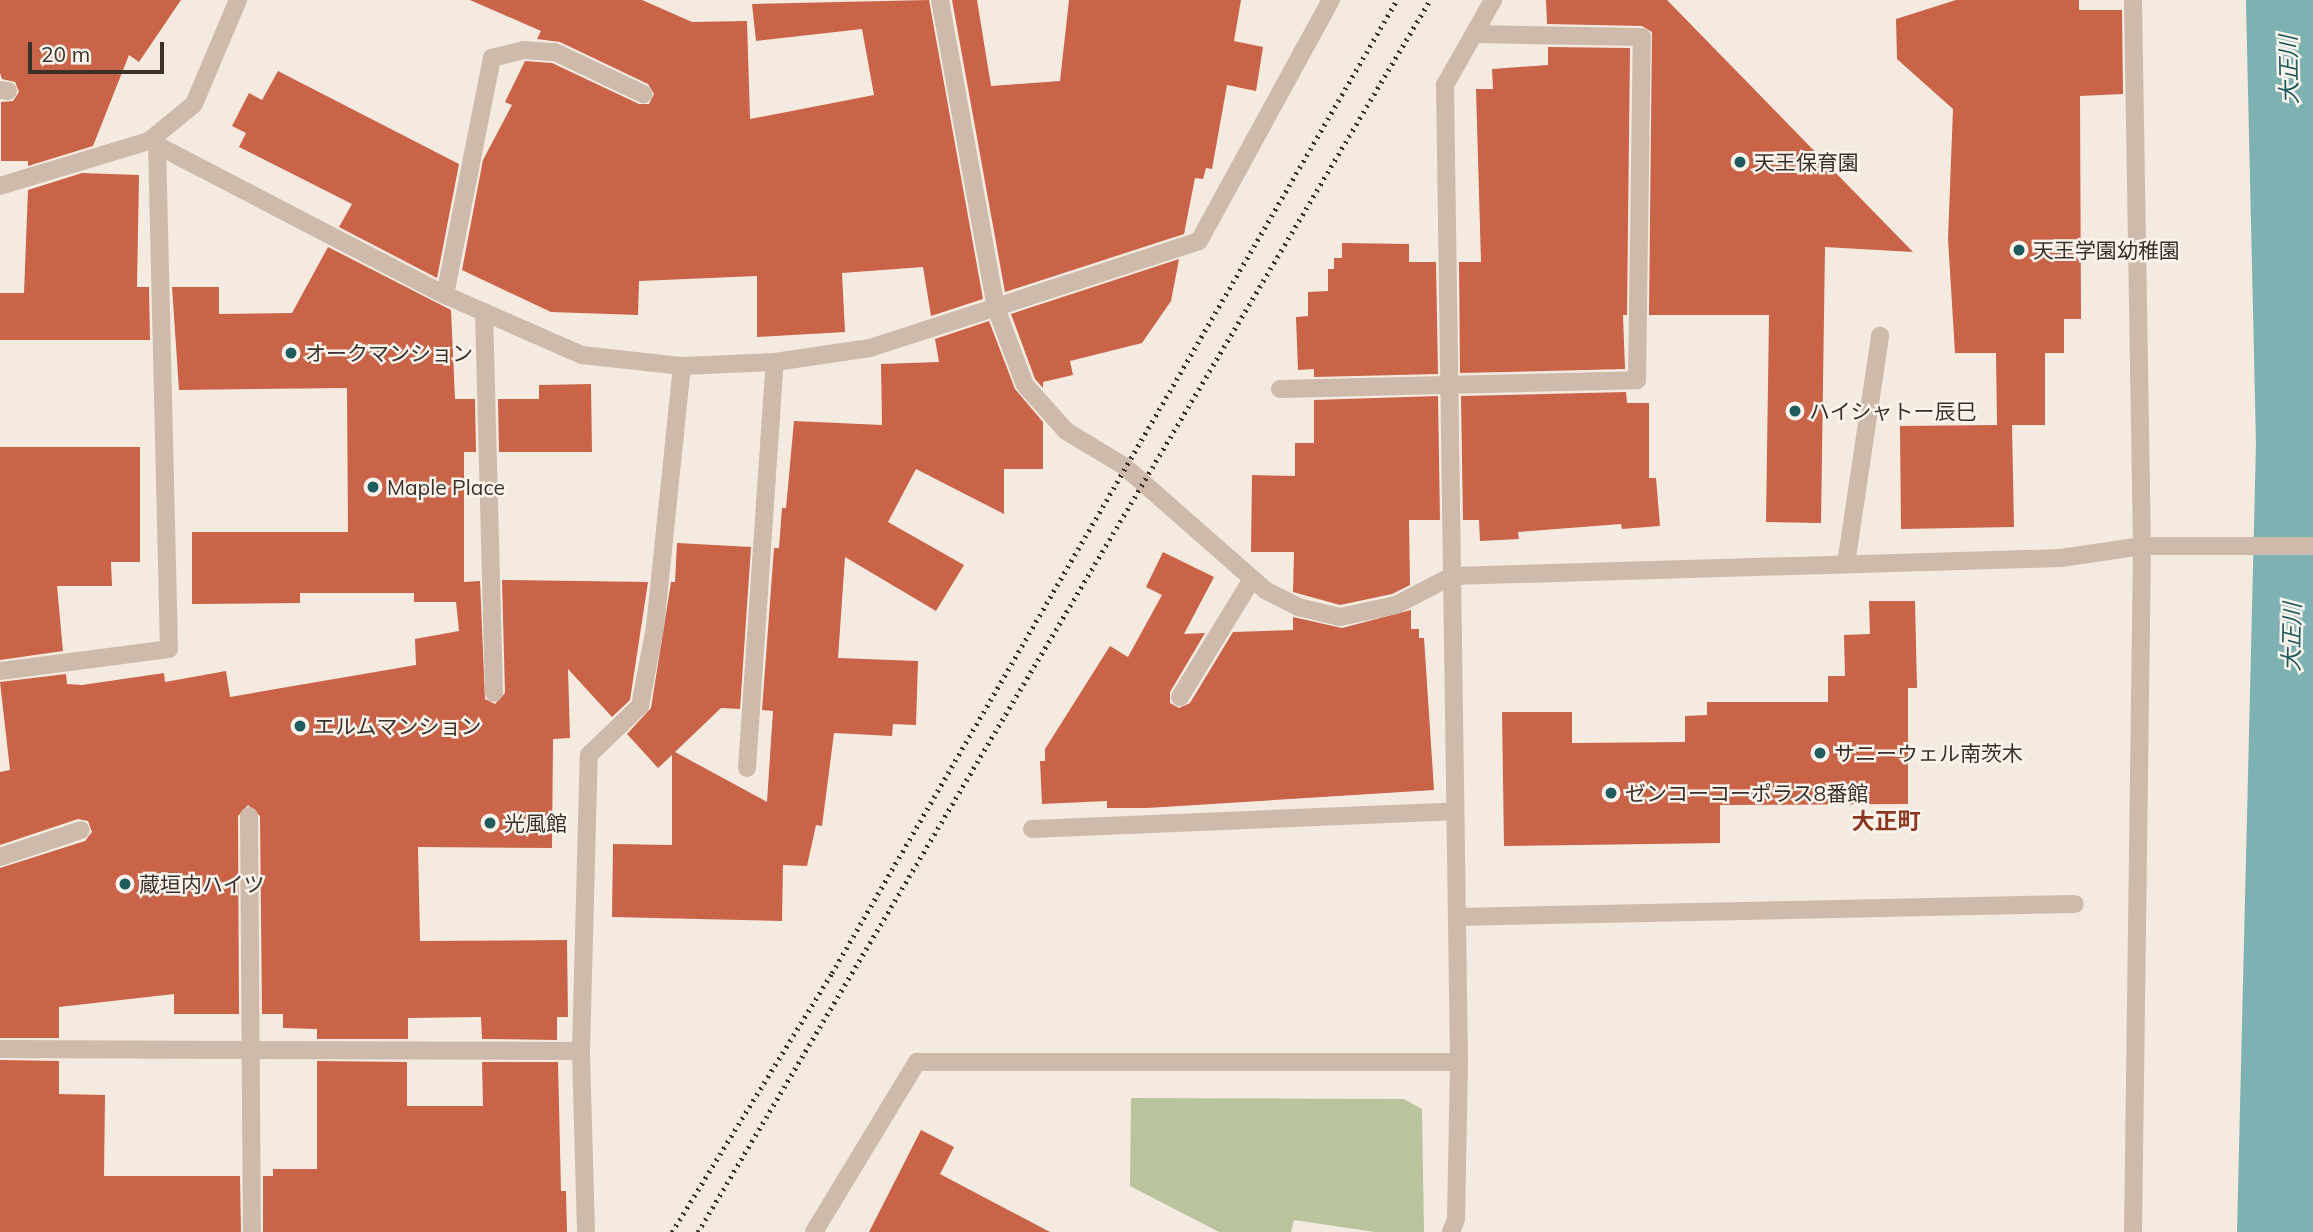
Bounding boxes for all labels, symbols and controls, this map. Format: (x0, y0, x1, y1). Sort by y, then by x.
scale bar (32, 28, 168, 72)
water label: 大正川 (2275, 35, 2303, 105)
text: 20 m (41, 41, 90, 67)
place label: 天王保育園 (1754, 149, 1859, 175)
marker: 天王保育園 (1732, 154, 1748, 170)
place label: 天王学園幼稚園 (2033, 237, 2180, 263)
marker: 天王学園幼稚園 (2011, 242, 2027, 258)
place label: オークマンション (305, 340, 473, 366)
marker: オークマンション (283, 345, 299, 361)
place label: ハイシャトー辰巳 (1809, 398, 1977, 424)
marker: ハイシャトー辰巳 (1787, 403, 1803, 419)
place label: Maple Place (387, 474, 505, 500)
marker: Maple Place (365, 479, 381, 495)
water label: 大正川 (2278, 602, 2306, 672)
place label: エルムマンション (314, 713, 482, 739)
marker: エルムマンション (292, 718, 308, 734)
place label: サニーウェル南茨木 (1834, 740, 2023, 766)
marker: サニーウェル南茨木 (1812, 745, 1828, 761)
place label: ゼンコーコーポラス8番館 (1625, 780, 1869, 806)
marker: ゼンコーコーポラス8番館 (1603, 785, 1619, 801)
district label: 大正町 (1852, 807, 1920, 835)
place label: 光風館 (504, 810, 567, 836)
marker: 光風館 (482, 815, 498, 831)
place label: 蔵垣内ハイツ (139, 871, 265, 897)
marker: 蔵垣内ハイツ (117, 876, 133, 892)

